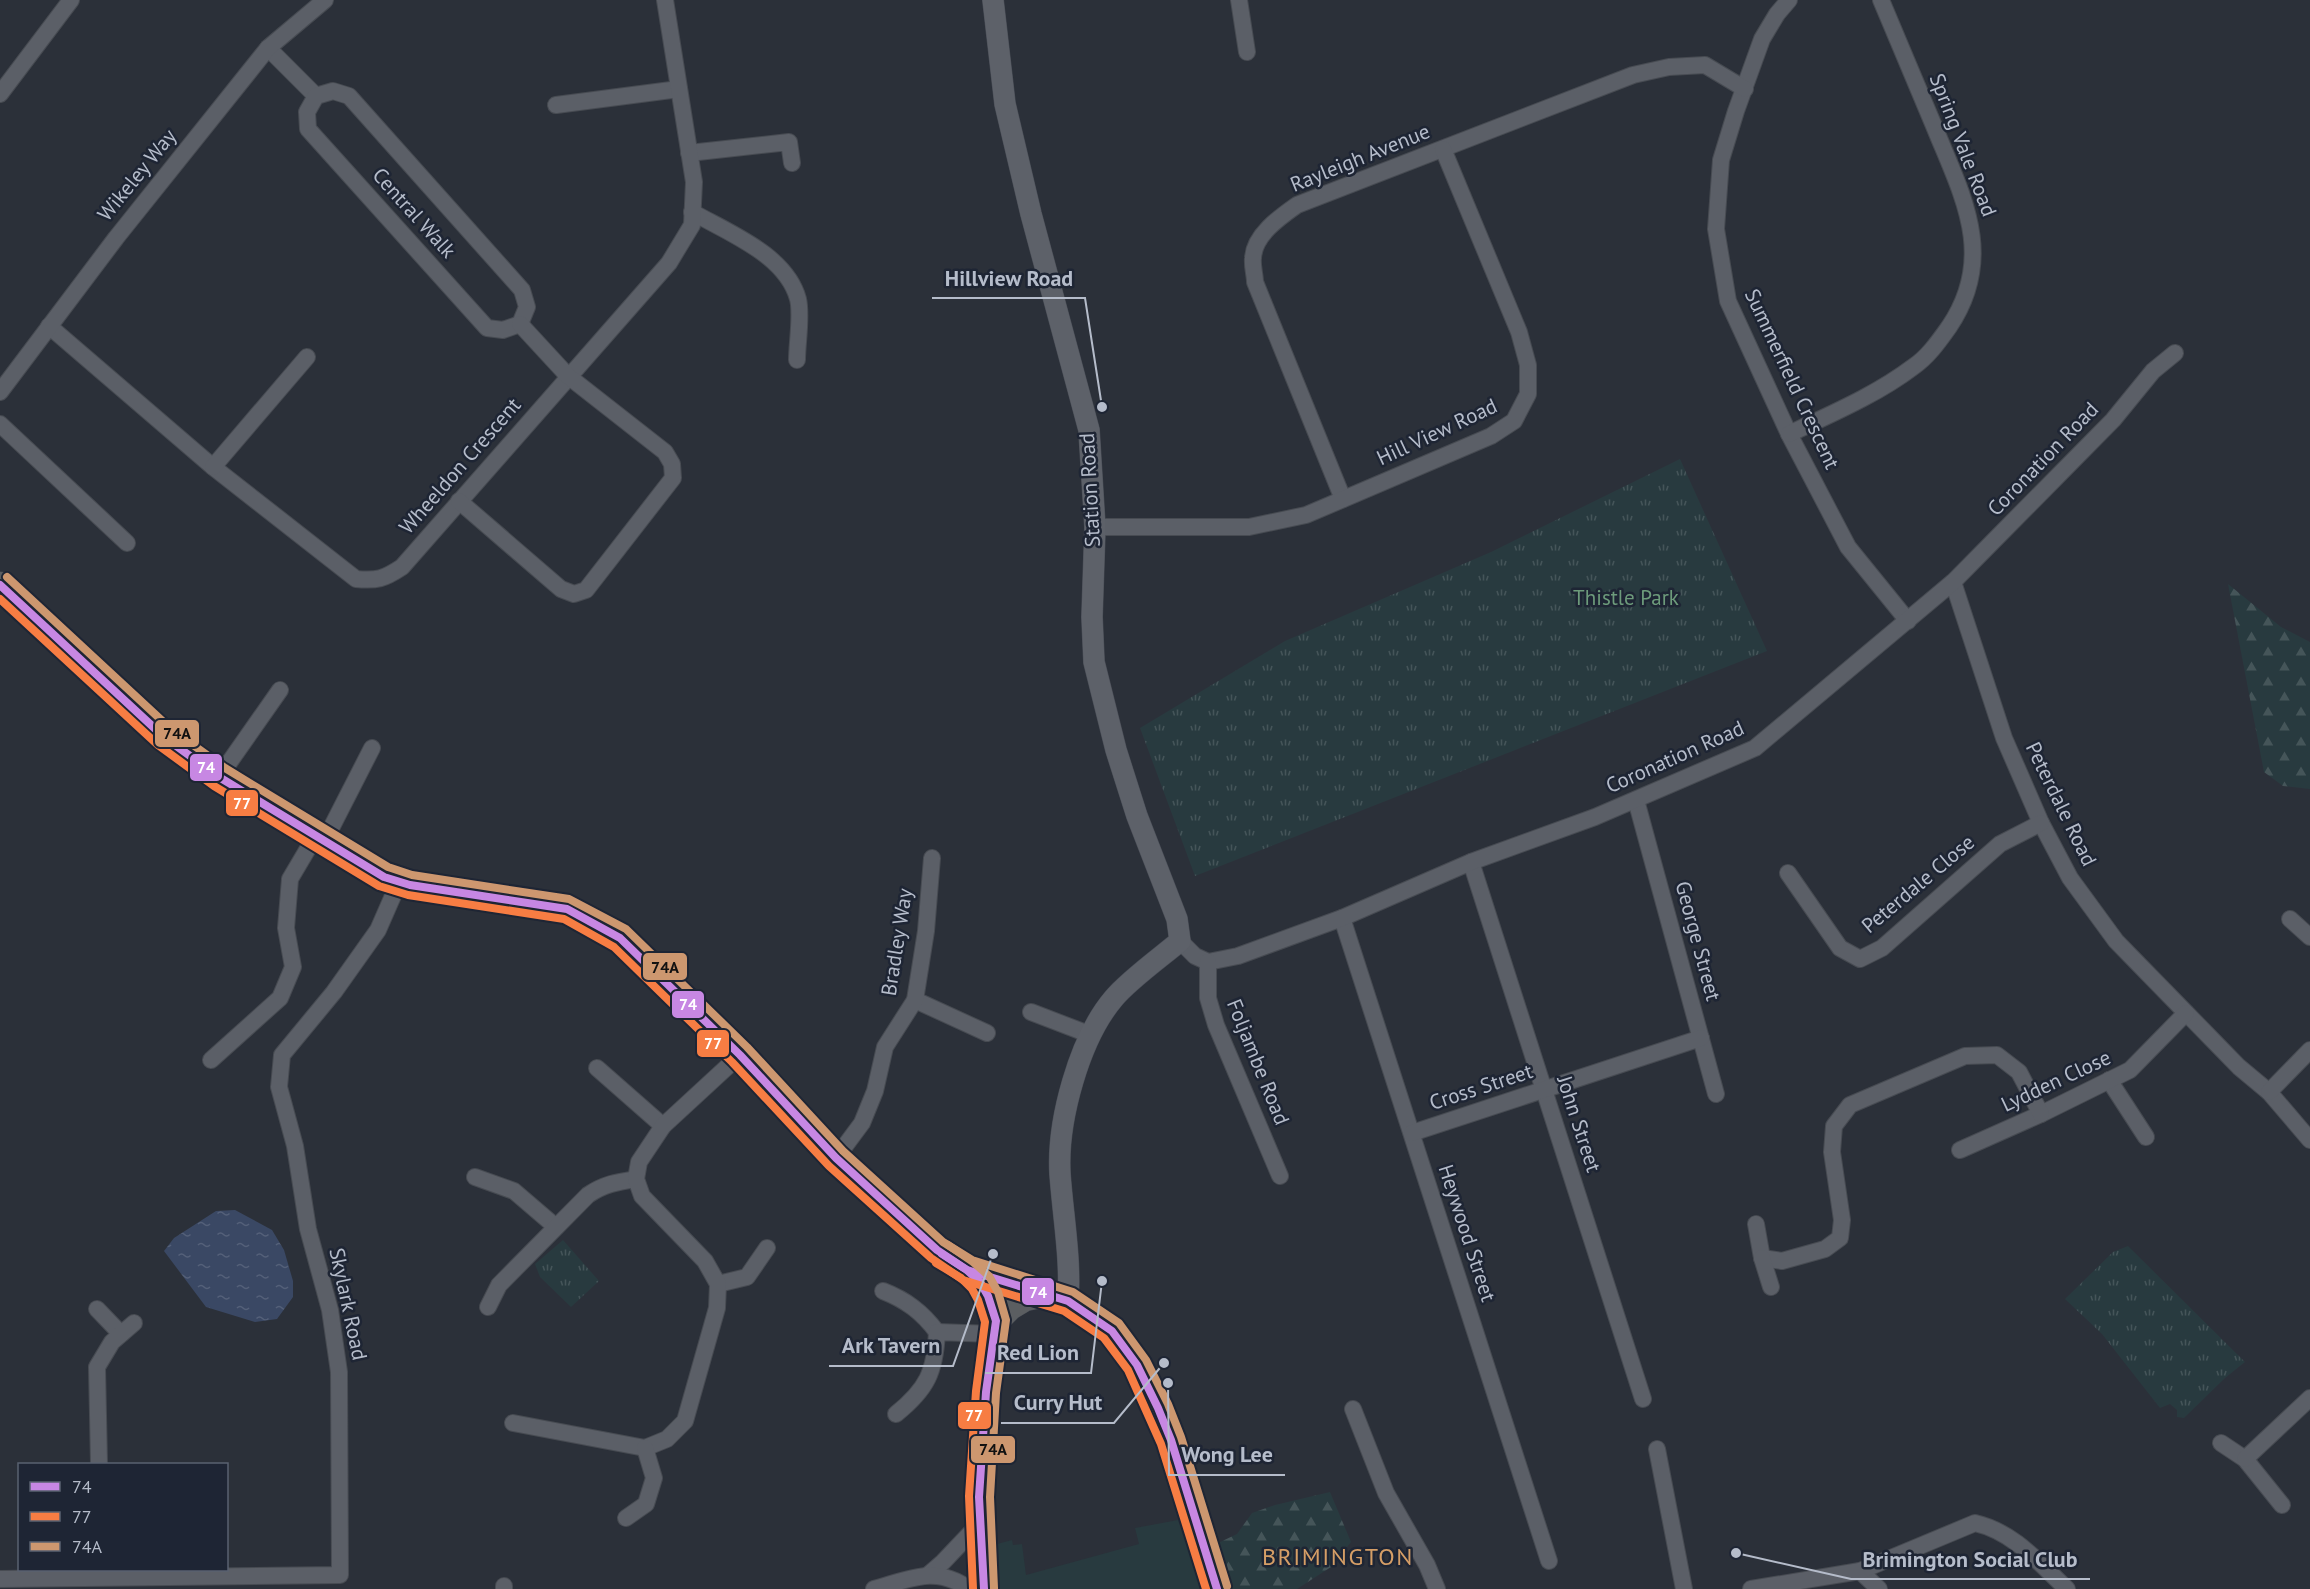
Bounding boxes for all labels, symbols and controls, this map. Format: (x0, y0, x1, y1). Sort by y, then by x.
street label: Spring Vale Road (1924, 69, 2003, 220)
street label: Rayleigh Avenue (1286, 117, 1434, 198)
street label: Wikeley Way (91, 123, 182, 226)
street label: Central Walk (367, 162, 462, 264)
callout: Hillview Road (932, 258, 1085, 298)
text: Hillview Road (945, 264, 1073, 292)
street label: Summerfield Crescent (1739, 284, 1846, 473)
street label: Wheeldon Crescent (393, 392, 526, 540)
street label: Hill View Road (1372, 392, 1501, 471)
street label: Coronation Road (1981, 396, 2104, 521)
street label: Station Road (1073, 432, 1106, 548)
park label: Thistle Park (1573, 584, 1679, 611)
street label: Coronation Road (1602, 714, 1748, 799)
line badge: 74A (154, 719, 200, 748)
text: 74A (163, 723, 191, 743)
street label: Peterdale Road (2020, 737, 2103, 870)
line badge: 74 (189, 753, 223, 782)
text: 74 (197, 757, 215, 777)
line badge: 77 (225, 789, 259, 817)
text: 77 (233, 793, 251, 813)
street label: Peterdale Close (1856, 828, 1980, 939)
street label: George Street (1670, 878, 1727, 1004)
street label: Bradley Way (875, 886, 918, 998)
line badge: 74A (642, 952, 688, 981)
text: 74A (651, 957, 679, 977)
line badge: 74 (671, 990, 705, 1019)
text: 74 (679, 994, 697, 1014)
street label: Foljambe Road (1221, 995, 1296, 1129)
line badge: 77 (696, 1029, 730, 1058)
text: 77 (704, 1033, 722, 1053)
street label: Lydden Close (1997, 1043, 2115, 1118)
street label: Cross Street (1426, 1057, 1536, 1116)
street label: John Street (1551, 1071, 1608, 1175)
street label: Heywood Street (1433, 1161, 1502, 1305)
street label: Skylark Road (323, 1245, 374, 1362)
line badge: 74 (1021, 1277, 1055, 1306)
text: 74 (1029, 1282, 1047, 1302)
callout: Ark Tavern (829, 1326, 953, 1366)
text: Ark Tavern (842, 1331, 940, 1359)
callout: Red Lion (985, 1333, 1091, 1373)
text: Red Lion (997, 1338, 1079, 1366)
callout: Curry Hut (1001, 1383, 1114, 1423)
text: Curry Hut (1014, 1388, 1103, 1416)
line badge: 77 (957, 1401, 992, 1430)
text: 77 (965, 1405, 983, 1425)
line badge: 74A (970, 1435, 1016, 1464)
callout: Wong Lee (1169, 1435, 1285, 1475)
text: 74A (979, 1439, 1007, 1459)
text: Wong Lee (1181, 1440, 1273, 1468)
legend (18, 1463, 228, 1571)
text: 74 (72, 1475, 92, 1498)
text: 77 (72, 1505, 92, 1528)
text: 74A (72, 1535, 103, 1558)
callout: Brimington Social Club (1851, 1539, 2090, 1579)
district label: BRIMINGTON (1262, 1541, 1414, 1572)
text: Brimington Social Club (1863, 1545, 2078, 1573)

